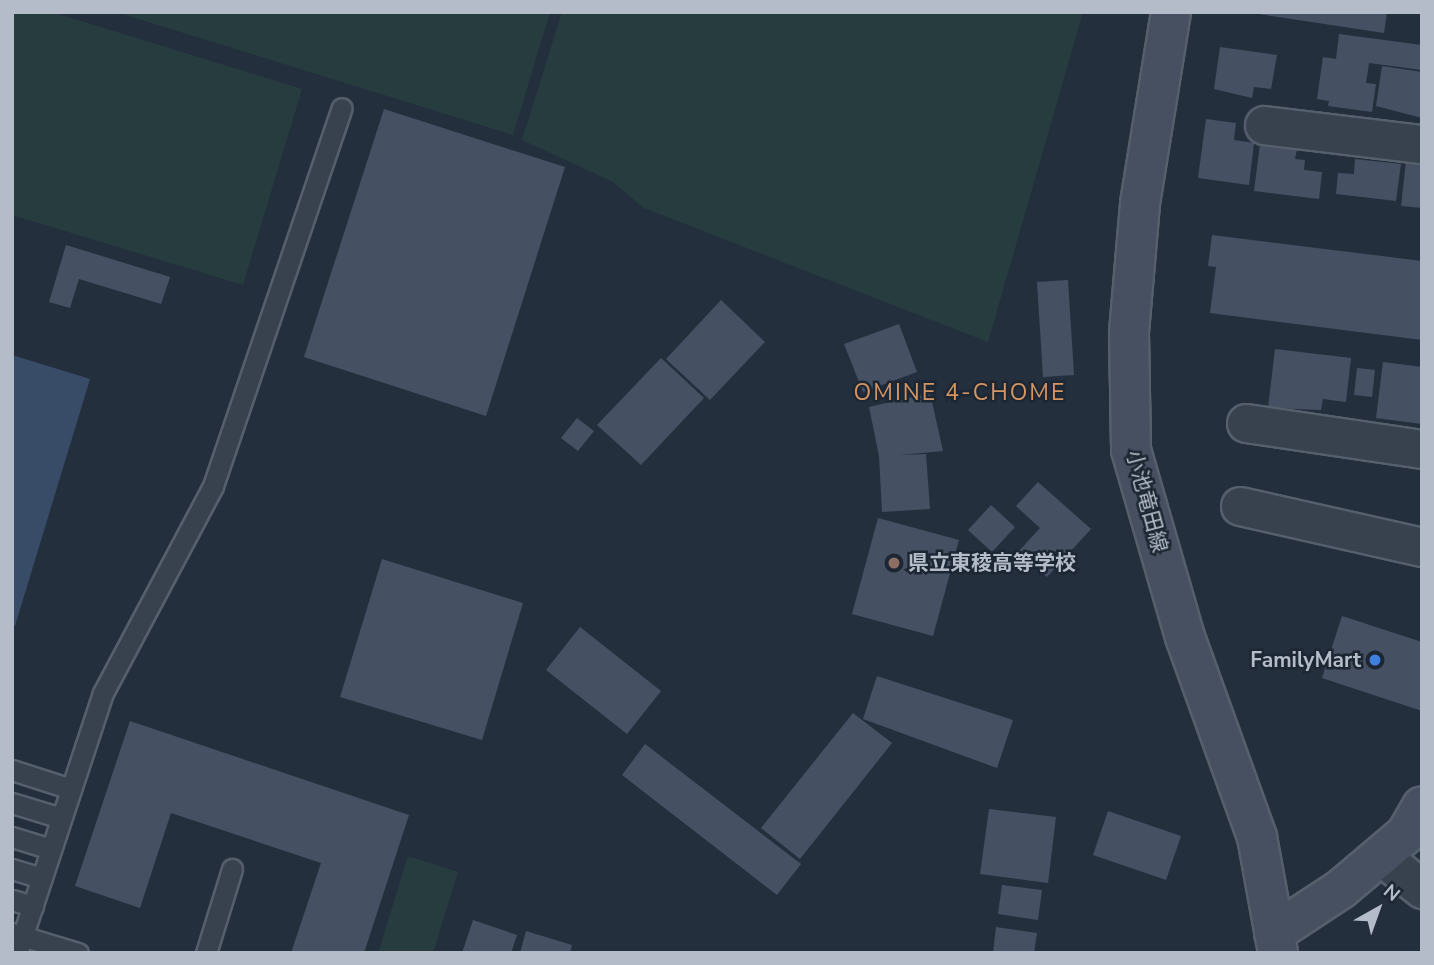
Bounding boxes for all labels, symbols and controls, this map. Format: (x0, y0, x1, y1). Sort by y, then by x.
district label: OMINE 4-CHOME (855, 379, 1065, 407)
street label: 小池竜田線 (1121, 447, 1173, 555)
place label: 県立東稜高等学校 (908, 550, 1076, 576)
marker: 県立東稜高等学校 (886, 555, 902, 571)
place label: FamilyMart (1250, 647, 1361, 673)
marker: FamilyMart (1367, 652, 1383, 668)
north arrow (1343, 874, 1413, 944)
text: N (1378, 878, 1405, 907)

